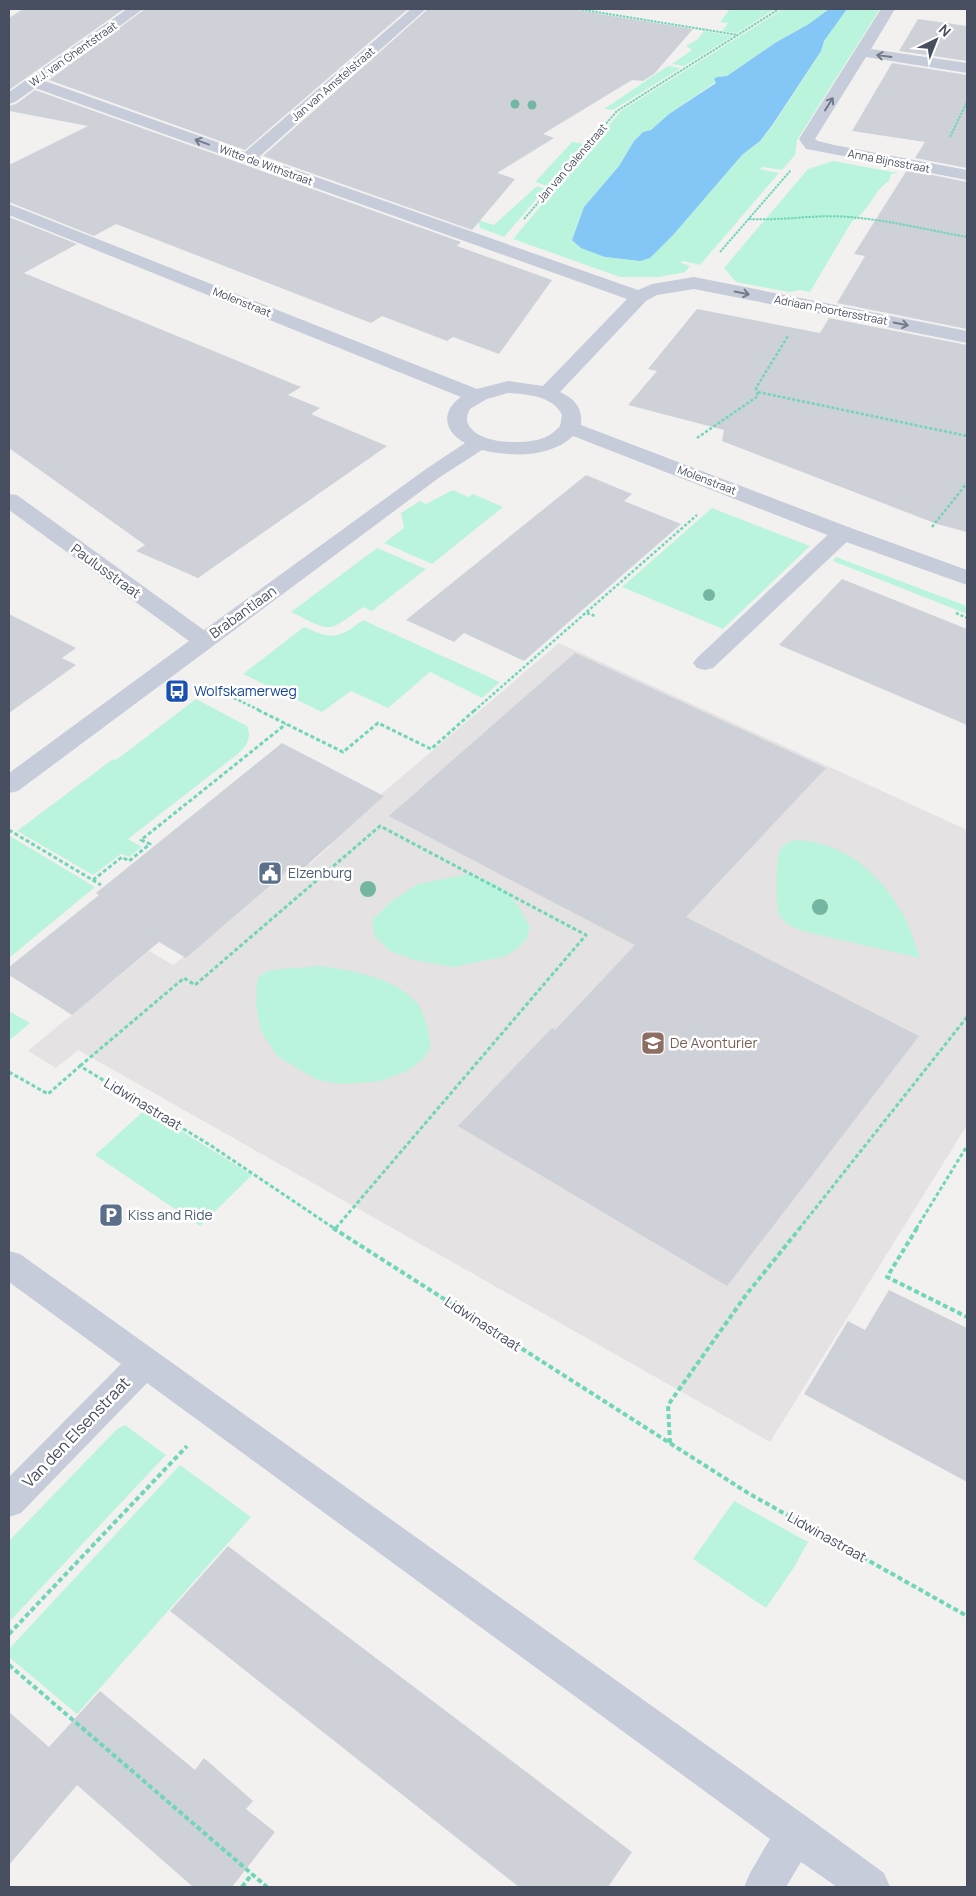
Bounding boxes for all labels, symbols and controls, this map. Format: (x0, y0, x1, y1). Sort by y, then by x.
north arrow (911, 15, 961, 65)
street label: W.J. van Ghentstraat (26, 18, 120, 90)
text: N (935, 20, 955, 41)
street label: Jan van Amstelstraat (288, 43, 378, 124)
one-way arrow (877, 50, 893, 60)
one-way arrow (825, 97, 835, 111)
street label: Jan van Galenstraat (533, 120, 610, 205)
one-way arrow (194, 137, 210, 146)
street label: Witte de Withstraat (217, 141, 315, 188)
street label: Anna Bijnsstraat (847, 145, 931, 176)
street label: Molenstraat (211, 283, 274, 320)
one-way arrow (733, 288, 749, 298)
street label: Adriaan Poortersstraat (773, 291, 889, 328)
one-way arrow (893, 320, 909, 329)
street label: Molenstraat (676, 461, 739, 498)
street label: Paulusstraat (68, 539, 145, 603)
street label: Brabantlaan (205, 581, 280, 642)
bus stop icon: Wolfskamerweg (164, 678, 190, 704)
place label: Wolfskamerweg (194, 681, 297, 700)
public building icon: Elzenburg (257, 860, 283, 886)
place label: Elzenburg (288, 863, 352, 882)
school or university icon: De Avonturier (640, 1030, 666, 1056)
place label: De Avonturier (670, 1033, 758, 1052)
street label: Lidwinastraat (101, 1073, 186, 1135)
parking icon: Kiss and Ride (98, 1202, 124, 1228)
place label: Kiss and Ride (128, 1205, 213, 1224)
street label: Lidwinastraat (441, 1292, 526, 1356)
street label: Van den Elsenstraat (17, 1372, 135, 1492)
street label: Lidwinastraat (784, 1507, 871, 1566)

